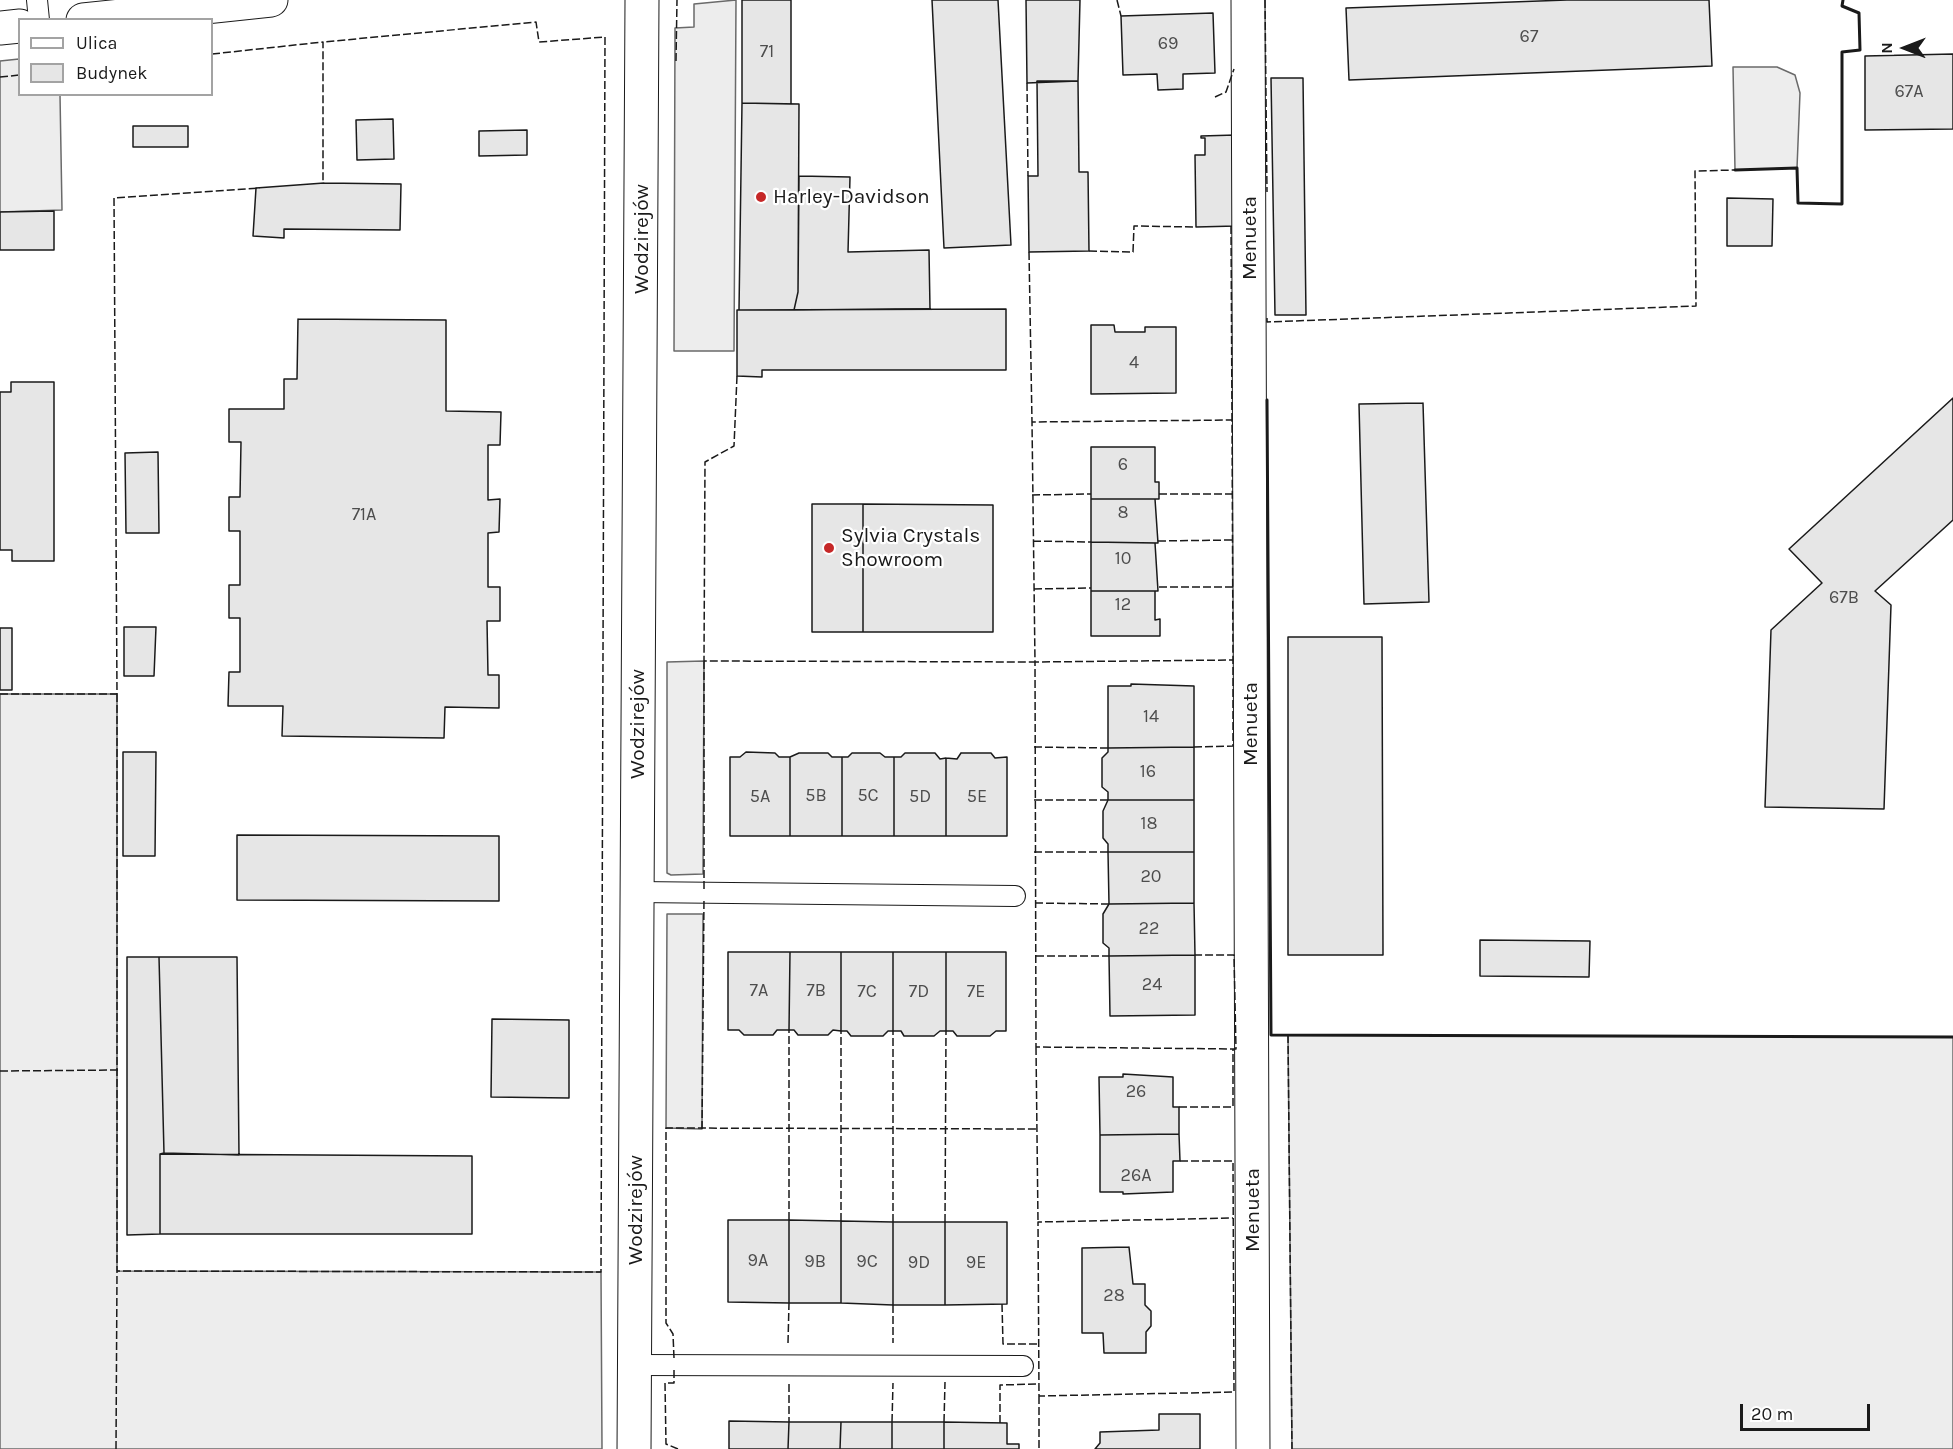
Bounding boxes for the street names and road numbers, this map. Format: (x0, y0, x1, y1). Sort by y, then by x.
street label: Wodzirejów (629, 184, 655, 294)
street label: Menueta (1237, 196, 1263, 280)
street label: Wodzirejów (625, 669, 651, 779)
street label: Menueta (1238, 682, 1264, 766)
street label: Wodzirejów (623, 1155, 649, 1265)
street label: Menueta (1240, 1168, 1266, 1252)

